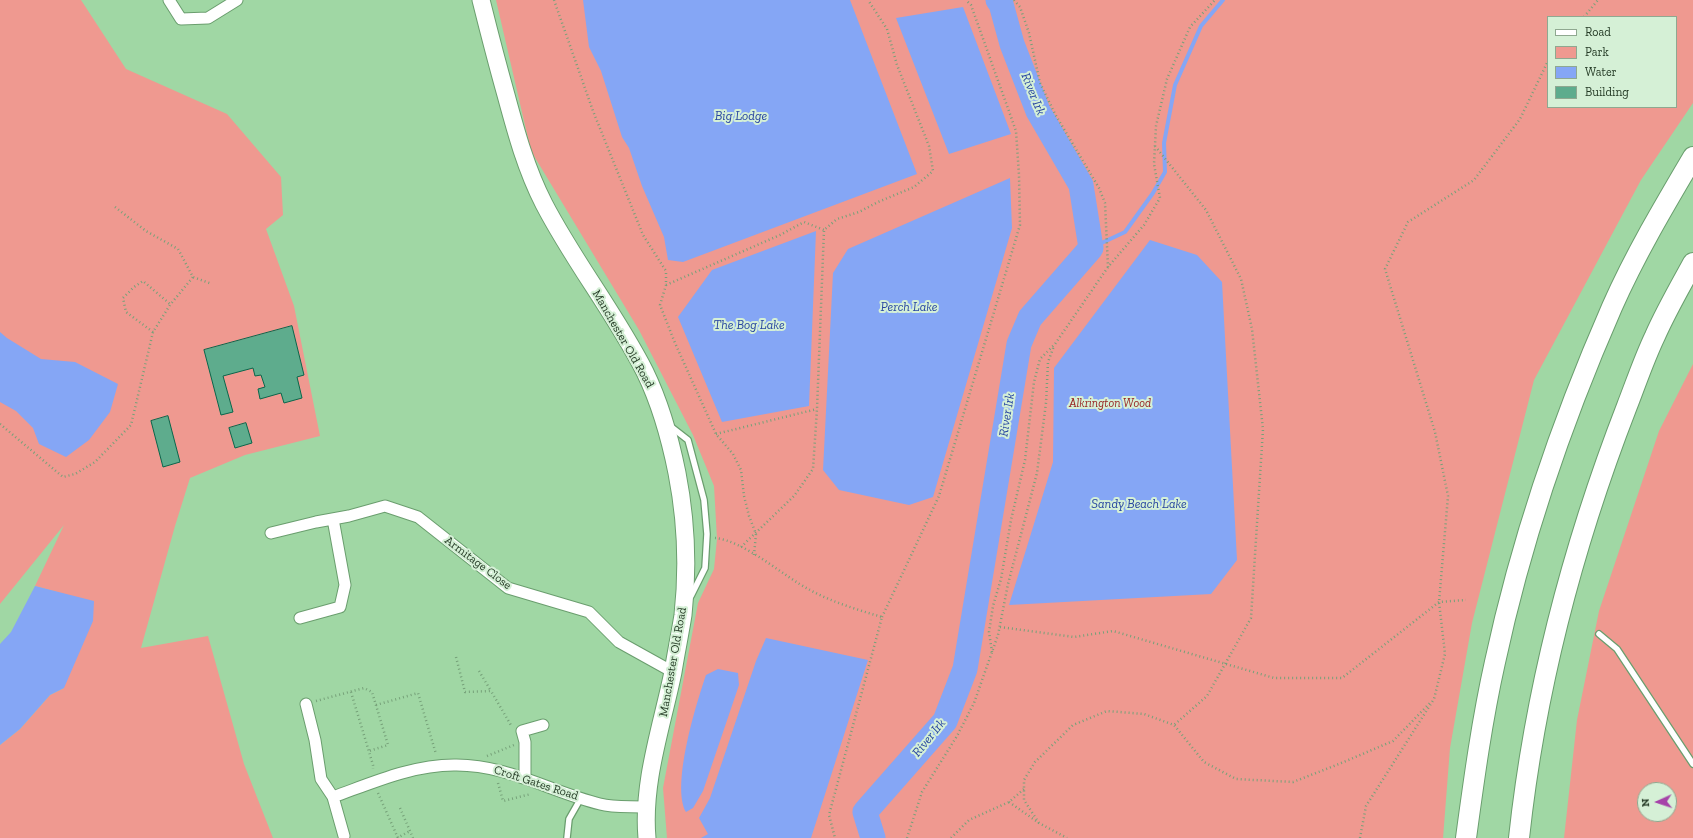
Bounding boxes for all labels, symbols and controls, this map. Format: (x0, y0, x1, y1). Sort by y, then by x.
legend (1547, 16, 1677, 108)
text: Road (1585, 25, 1611, 39)
text: Park (1585, 45, 1609, 59)
text: Water (1585, 65, 1617, 79)
water label: River Irk (1018, 71, 1048, 117)
text: Building (1585, 85, 1629, 99)
water label: Big Lodge (715, 108, 767, 124)
street label: Manchester Old Road (589, 287, 657, 391)
water label: Perch Lake (880, 299, 938, 315)
water label: The Bog Lake (713, 317, 785, 333)
water label: River Irk (996, 392, 1018, 438)
park label: Alkrington Wood (1069, 397, 1151, 411)
water label: Sandy Beach Lake (1091, 496, 1187, 512)
street label: Armitage Close (442, 533, 514, 593)
street label: Manchester Old Road (656, 606, 690, 718)
water label: River Irk (909, 716, 949, 760)
street label: Croft Gates Road (492, 763, 580, 803)
north arrow (1637, 782, 1677, 822)
text: N (1639, 798, 1652, 807)

